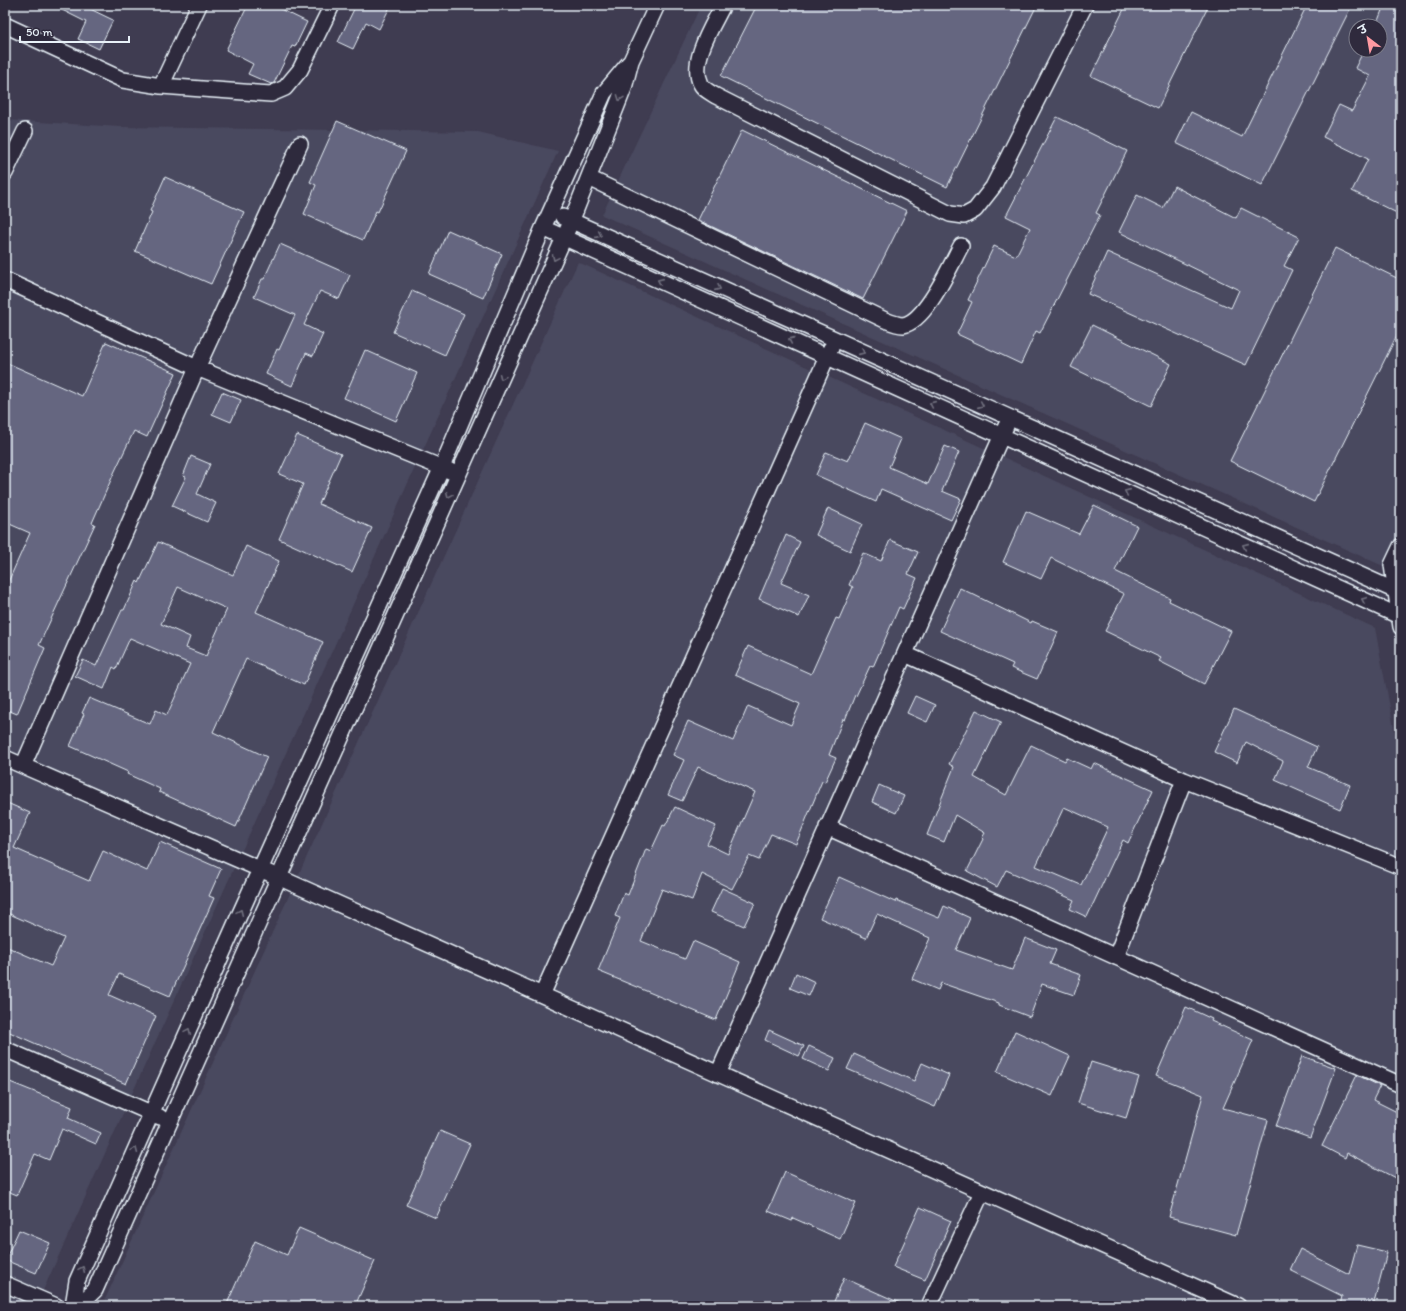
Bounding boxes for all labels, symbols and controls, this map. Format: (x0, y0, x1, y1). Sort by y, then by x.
scale bar (20, 18, 129, 44)
north arrow (1348, 18, 1388, 58)
text: उ (1356, 22, 1371, 38)
text: 50 m (26, 25, 52, 39)
one-way arrow (616, 95, 624, 102)
one-way arrow (596, 230, 603, 238)
one-way arrow (552, 253, 560, 261)
one-way arrow (657, 278, 665, 286)
one-way arrow (713, 283, 721, 291)
one-way arrow (788, 337, 796, 345)
one-way arrow (858, 347, 865, 355)
one-way arrow (499, 372, 507, 380)
one-way arrow (929, 401, 937, 409)
one-way arrow (977, 401, 984, 409)
one-way arrow (1124, 489, 1131, 497)
one-way arrow (446, 491, 454, 499)
one-way arrow (1242, 543, 1250, 551)
one-way arrow (1361, 597, 1368, 605)
one-way arrow (236, 909, 244, 916)
one-way arrow (183, 1027, 191, 1035)
one-way arrow (130, 1146, 138, 1154)
one-way arrow (78, 1265, 86, 1272)

